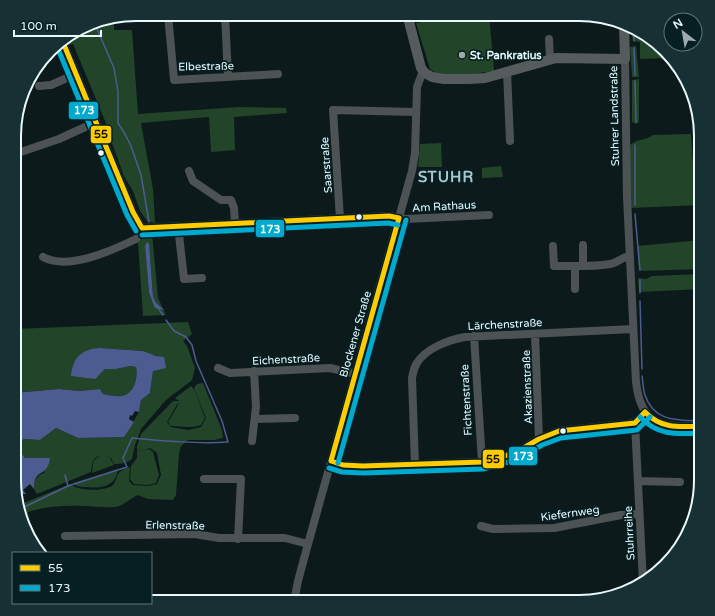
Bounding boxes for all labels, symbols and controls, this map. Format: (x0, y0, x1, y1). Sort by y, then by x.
scale bar (14, 12, 101, 38)
north arrow (663, 12, 703, 52)
text: N (671, 16, 685, 32)
text: 100 m (20, 19, 57, 33)
place label: St. Pankratius (470, 49, 542, 62)
marker: St. Pankratius (457, 50, 467, 60)
street label: Elbestraße (178, 60, 234, 73)
street label: Stuhrer Landstraße (607, 66, 622, 166)
line badge: 173 (68, 101, 99, 120)
text: 173 (74, 104, 94, 117)
line badge: 55 (90, 125, 112, 144)
text: 55 (94, 128, 108, 141)
street label: Saarstraße (318, 137, 335, 193)
unlabelled marker (96, 148, 106, 158)
district label: STUHR (418, 168, 474, 186)
street label: Am Rathaus (412, 198, 476, 215)
unlabelled marker (354, 212, 364, 222)
line badge: 173 (255, 219, 285, 238)
text: 173 (260, 223, 280, 236)
street label: Blockener Straße (337, 290, 374, 379)
street label: Lärchenstraße (467, 316, 543, 333)
street label: Akazienstraße (520, 350, 535, 424)
street label: Eichenstraße (252, 351, 320, 368)
street label: Fichtenstraße (458, 364, 475, 436)
unlabelled marker (558, 426, 568, 436)
line badge: 173 (508, 446, 538, 466)
line badge: 55 (482, 449, 505, 469)
text: 173 (513, 450, 533, 463)
text: 55 (486, 453, 500, 466)
street label: Kiefernweg (540, 503, 600, 524)
street label: Stuhrreihe (622, 506, 637, 560)
street label: Erlenstraße (145, 518, 205, 533)
legend (12, 552, 152, 604)
text: 55 (48, 561, 63, 575)
text: 173 (48, 581, 71, 595)

